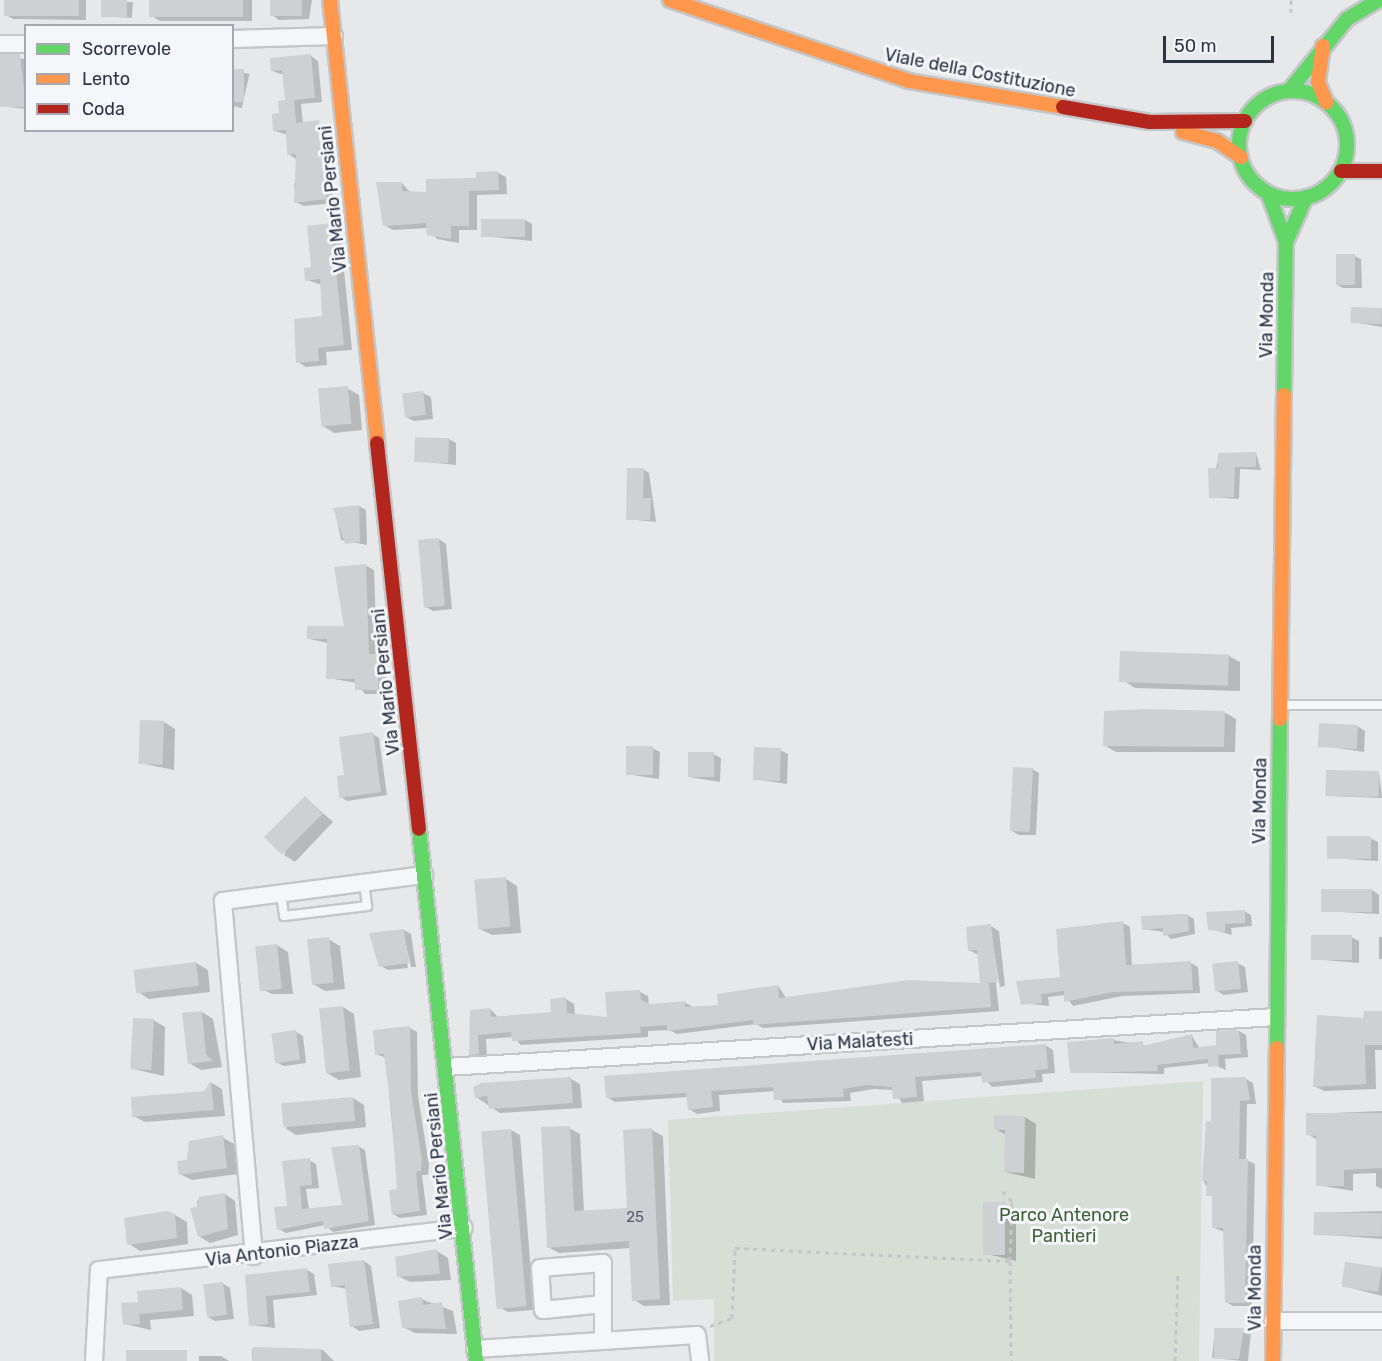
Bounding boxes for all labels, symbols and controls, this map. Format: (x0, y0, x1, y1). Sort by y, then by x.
legend (24, 24, 234, 132)
scale bar (1166, 24, 1277, 62)
text: 50 m (1174, 35, 1217, 57)
text: Scorrevole (82, 38, 171, 60)
street label: Viale della Costituzione (883, 44, 1077, 102)
text: Lento (82, 68, 130, 90)
text: Coda (82, 98, 125, 120)
street label: Via Mario Persiani (315, 124, 351, 274)
street label: Via Monda (1255, 272, 1279, 358)
street label: Via Mario Persiani (368, 607, 404, 757)
street label: Via Monda (1248, 758, 1272, 844)
street label: Via Malatesti (806, 1028, 914, 1056)
street label: Via Mario Persiani (421, 1091, 457, 1241)
park label: Parco Antenore Pantieri (999, 1205, 1129, 1248)
house number: 25 (626, 1209, 644, 1227)
street label: Via Antonio Piazza (204, 1231, 360, 1271)
street label: Via Monda (1244, 1245, 1266, 1331)

